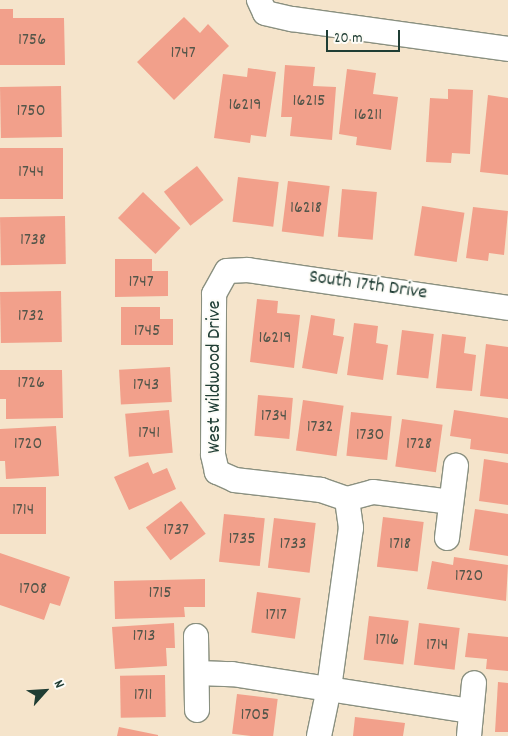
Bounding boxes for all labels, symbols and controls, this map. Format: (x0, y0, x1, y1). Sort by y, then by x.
scale bar (328, 20, 402, 52)
text: 20 m (334, 28, 362, 50)
house number: 1756 (18, 30, 46, 52)
house number: 1747 (170, 43, 196, 65)
house number: 16215 (293, 91, 325, 113)
house number: 16219 (229, 95, 261, 117)
house number: 1750 (17, 101, 45, 123)
house number: 16211 (354, 105, 382, 127)
house number: 1744 (18, 162, 44, 184)
house number: 16218 (290, 198, 322, 220)
house number: 1738 (20, 230, 46, 252)
street label: South 17th Drive (307, 266, 429, 306)
house number: 1747 (128, 272, 154, 294)
street label: West Wildwood Drive (203, 300, 227, 454)
house number: 1732 (18, 306, 44, 328)
house number: 1745 (134, 321, 160, 343)
house number: 16219 (259, 328, 291, 350)
house number: 1726 (17, 373, 45, 395)
house number: 1743 (133, 375, 159, 397)
house number: 1734 (261, 406, 287, 428)
house number: 1732 (307, 417, 333, 439)
house number: 1741 (138, 423, 160, 445)
house number: 1730 (356, 425, 384, 447)
house number: 1720 (14, 434, 42, 456)
house number: 1728 (406, 434, 432, 456)
house number: 1714 (12, 500, 34, 522)
house number: 1737 (163, 520, 189, 542)
house number: 1735 (228, 529, 256, 551)
house number: 1733 (280, 534, 306, 556)
house number: 1718 (389, 534, 411, 556)
house number: 1720 (455, 566, 483, 588)
house number: 1708 (19, 579, 47, 601)
house number: 1715 (148, 583, 172, 605)
house number: 1717 (265, 605, 287, 627)
house number: 1713 (133, 626, 155, 648)
house number: 1716 (375, 630, 399, 652)
house number: 1714 (426, 635, 448, 657)
north arrow (20, 666, 70, 716)
text: N (48, 677, 69, 692)
house number: 1711 (134, 685, 152, 707)
house number: 1705 (241, 705, 269, 727)

